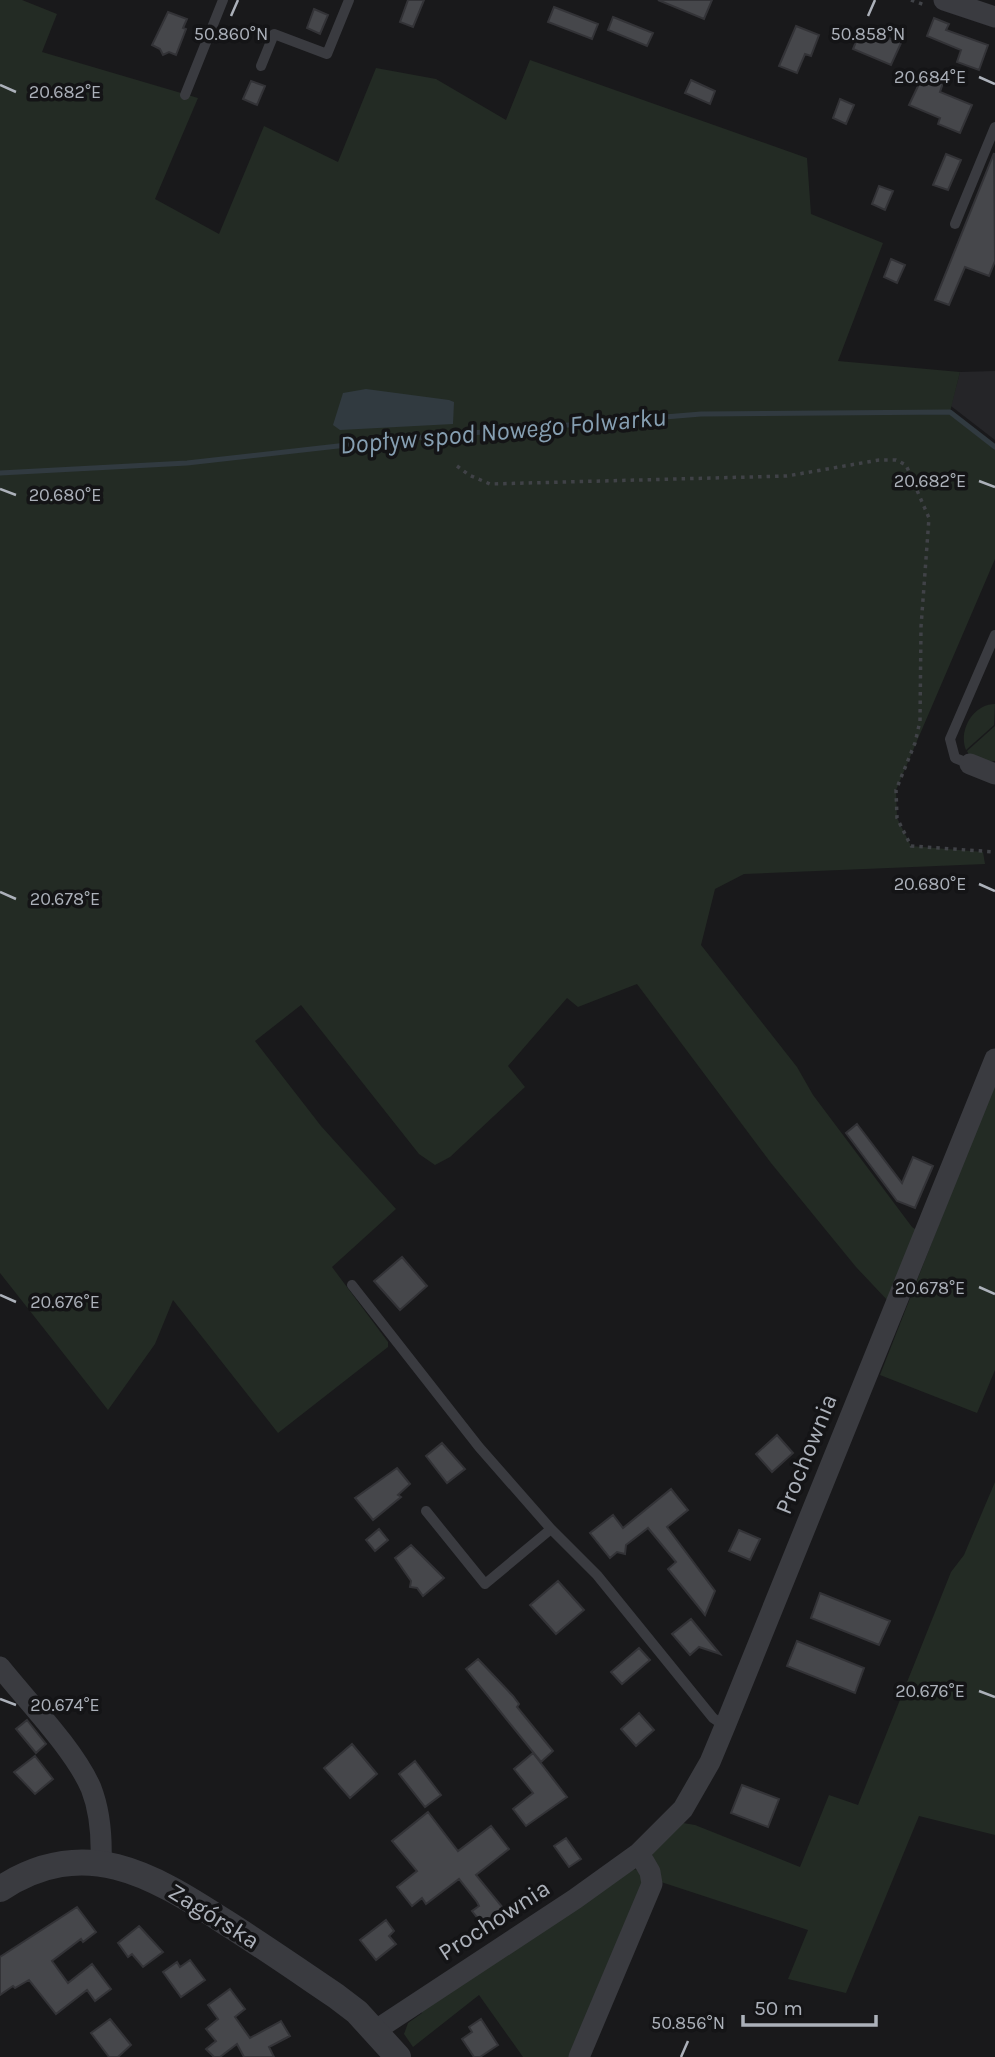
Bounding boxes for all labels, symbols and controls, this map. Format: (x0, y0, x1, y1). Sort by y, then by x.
text: 50.860°N (194, 23, 268, 45)
text: 50.858°N (831, 23, 905, 45)
text: 20.684°E (894, 66, 966, 88)
text: 20.682°E (29, 81, 101, 103)
water label: Dopływ spod Nowego Folwarku (338, 401, 668, 461)
text: 20.682°E (894, 470, 966, 492)
text: 20.680°E (29, 484, 101, 506)
text: 20.680°E (894, 873, 966, 895)
text: 20.678°E (30, 888, 100, 910)
text: 20.678°E (895, 1277, 965, 1299)
text: 20.676°E (30, 1291, 100, 1313)
street label: Prochownia (769, 1390, 843, 1518)
text: 20.676°E (895, 1680, 965, 1702)
text: 20.674°E (30, 1694, 100, 1716)
street label: Prochownia (433, 1874, 555, 1966)
street label: Zagórska (163, 1877, 265, 1955)
scale bar (743, 1983, 876, 2027)
text: 50 m (754, 1996, 803, 2020)
text: 50.856°N (651, 2012, 725, 2034)

